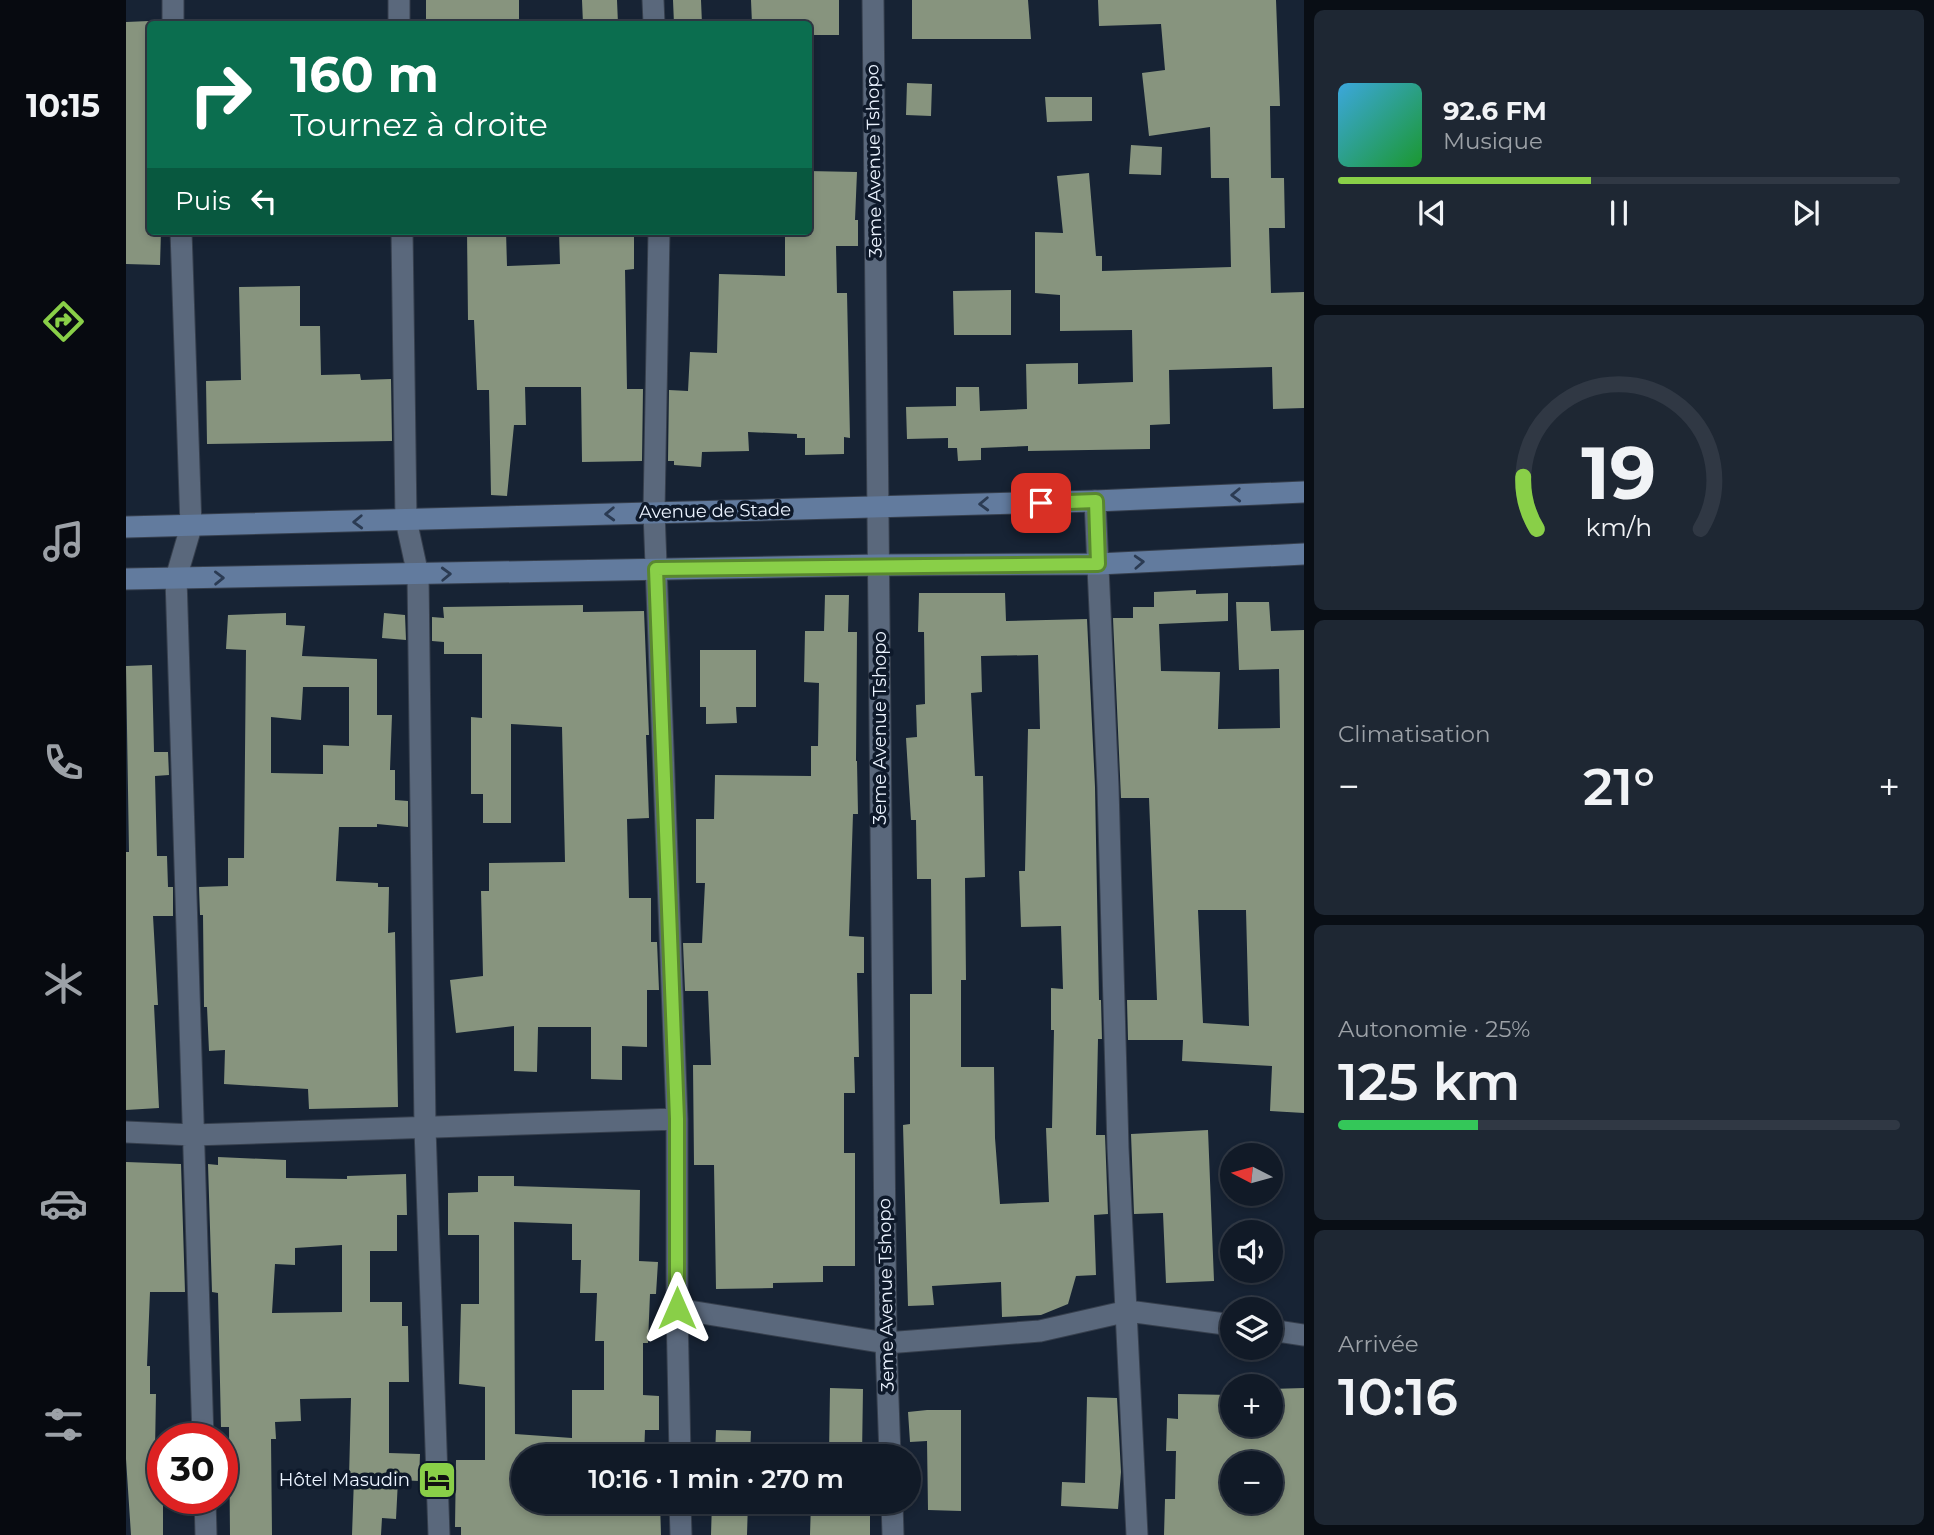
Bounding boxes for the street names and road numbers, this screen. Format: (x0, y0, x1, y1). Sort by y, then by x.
street label: 3eme Avenue Tshopo (861, 64, 887, 258)
street label: Avenue de Stade (639, 499, 791, 523)
street label: 3eme Avenue Tshopo (869, 631, 891, 825)
street label: 3eme Avenue Tshopo (873, 1198, 899, 1392)

